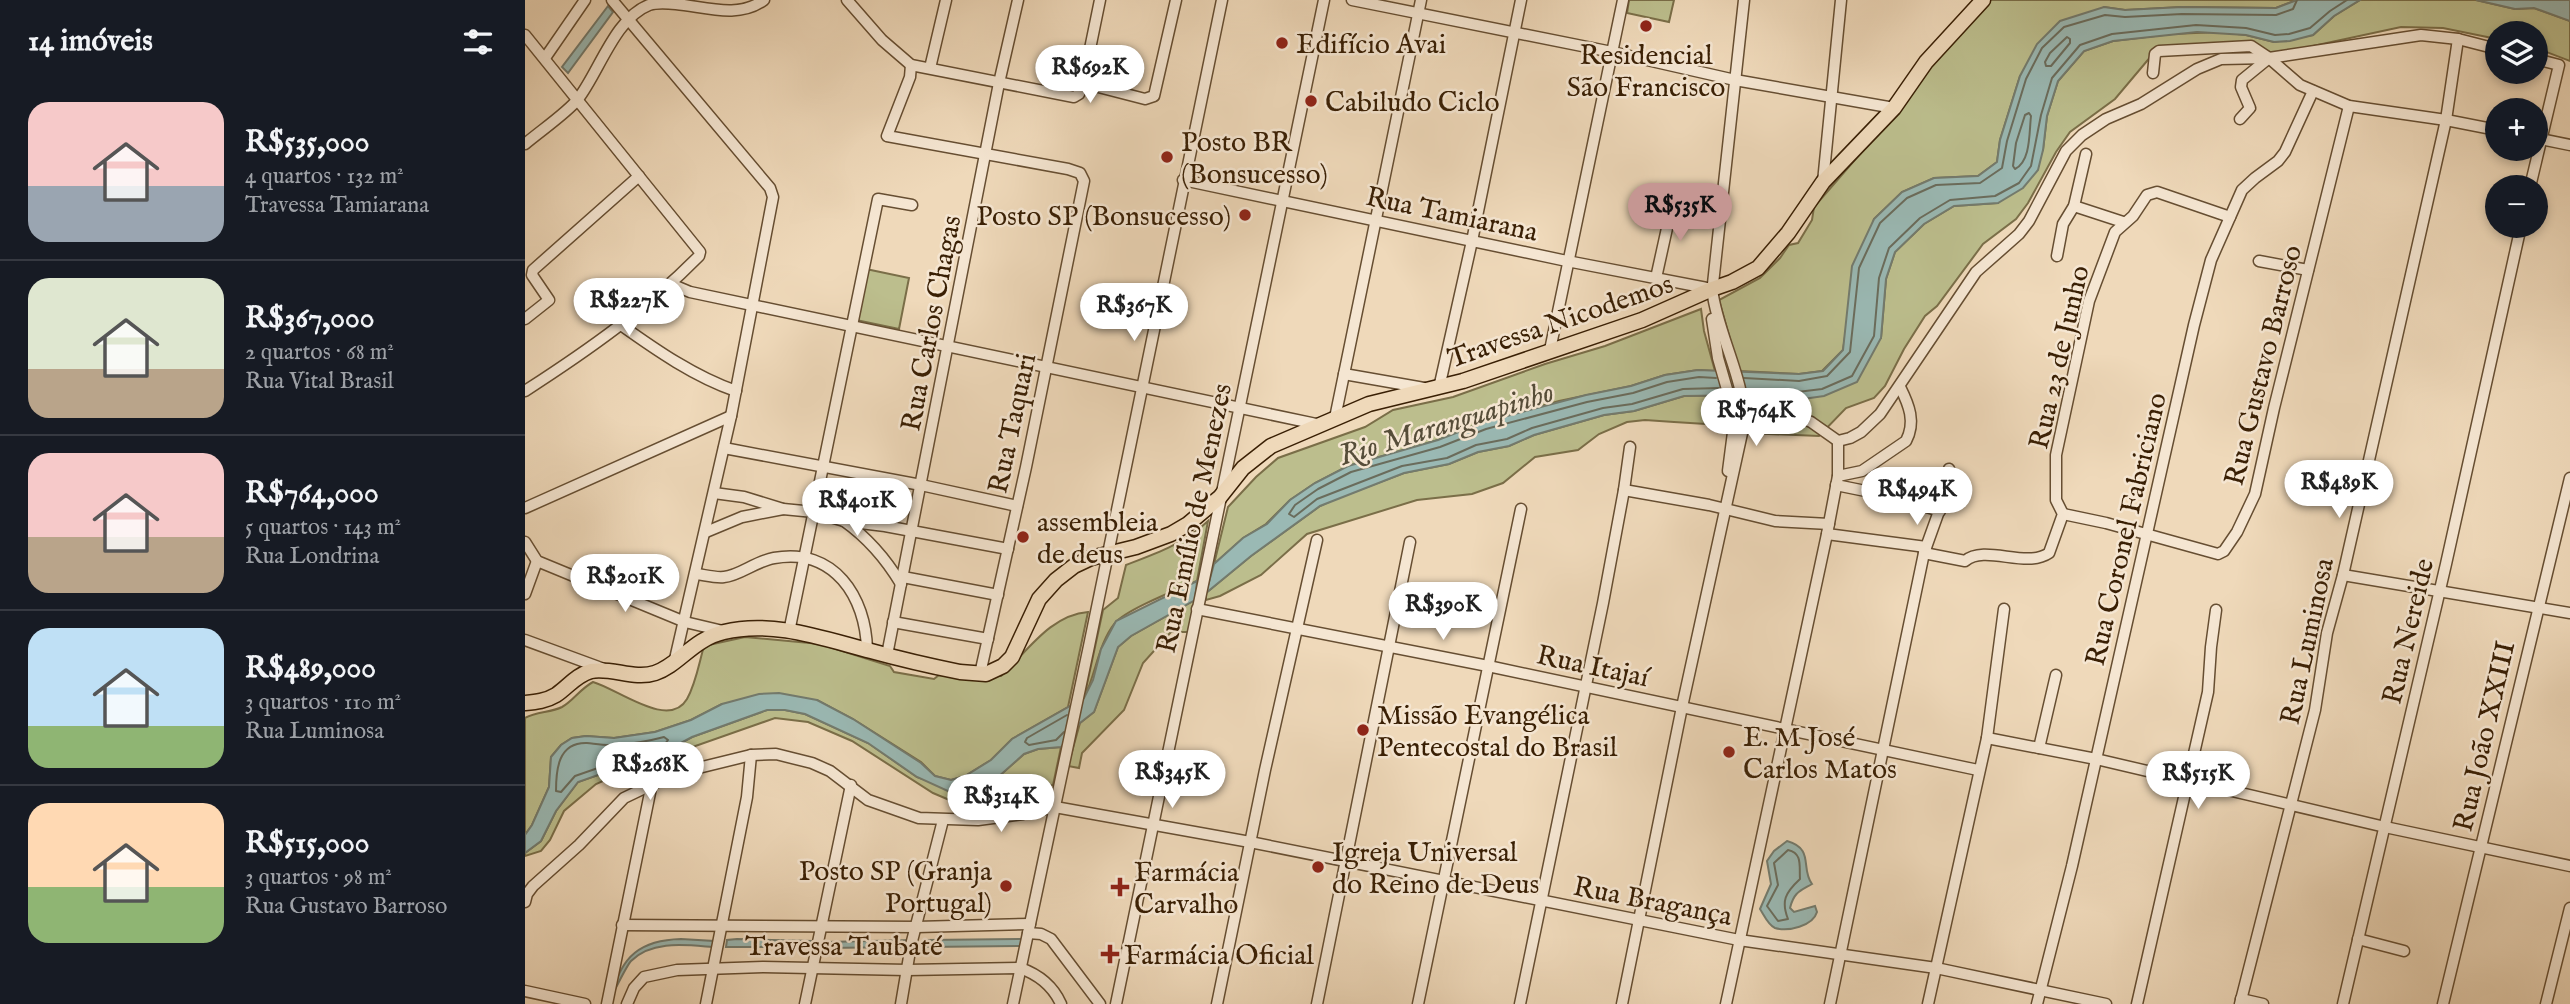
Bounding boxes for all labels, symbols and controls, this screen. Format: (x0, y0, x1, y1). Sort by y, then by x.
marker: Residencial São Francisco (1638, 18, 1654, 34)
map controls (2485, 21, 2548, 238)
button: layers (2485, 21, 2548, 84)
text: 14 imóveis (28, 23, 153, 61)
icon: filters (459, 23, 497, 61)
place label: Edifício Avai (1296, 28, 1446, 63)
marker: Edifício Avai (1274, 35, 1290, 51)
place label: Residencial São Francisco (1567, 39, 1725, 106)
pin: R$692K (1033, 46, 1147, 105)
text: R$692K (1051, 53, 1129, 82)
place label: Cabiludo Ciclo (1325, 86, 1500, 121)
marker: Cabiludo Ciclo (1303, 93, 1319, 109)
button: + (2485, 98, 2548, 161)
text: R$535,000 (245, 124, 369, 162)
place label: Posto BR (Bonsucesso) (1181, 126, 1328, 193)
icon: home (84, 130, 168, 214)
marker: Posto BR (Bonsucesso) (1159, 149, 1175, 165)
text: 4 quartos · 132 m² (245, 162, 404, 191)
button: − (2485, 175, 2548, 238)
street label: Rua Tamiarana (1362, 180, 1542, 251)
pin: R$535K (1623, 184, 1737, 243)
text: Travessa Tamiarana (245, 191, 429, 220)
text: R$535K (1644, 191, 1716, 220)
place label: Posto SP (Bonsucesso) (976, 200, 1231, 235)
marker: Posto SP (Bonsucesso) (1237, 207, 1253, 223)
street label: Rua Carlos Chagas (894, 213, 971, 434)
street label: Rua Gustavo Barroso (2218, 242, 2311, 489)
street label: Rua 23 de Junho (2022, 262, 2099, 453)
street label: Travessa Nicodemos (1444, 267, 1678, 377)
pin: R$227K (572, 278, 686, 338)
pin: R$367K (1077, 284, 1191, 343)
text: R$227K (590, 286, 668, 315)
text: R$367K (1096, 291, 1172, 320)
text: R$367,000 (245, 300, 374, 338)
icon: home (84, 306, 168, 390)
text: 2 quartos · 68 m² (245, 338, 394, 367)
street label: Rua Taquari (982, 350, 1045, 497)
text: Rua Vital Brasil (245, 367, 394, 396)
water label: Rio Maranguapinho (1334, 374, 1559, 476)
street label: Rua Emílio de Menezes (1150, 380, 1241, 657)
pin: R$764K (1699, 388, 1813, 448)
street label: Rua Coronel Fabriciano (2079, 390, 2176, 670)
text: R$764K (1717, 396, 1795, 425)
pin: R$489K (2282, 461, 2396, 520)
pin: R$494K (1860, 468, 1974, 527)
text: R$489K (2300, 468, 2378, 497)
text: R$764,000 (245, 475, 379, 513)
text: R$494K (1877, 475, 1957, 504)
pin: R$401K (800, 478, 914, 538)
icon: home (84, 481, 168, 565)
text: R$401K (818, 486, 896, 515)
place label: assembleia de deus (1037, 506, 1159, 573)
text: 5 quartos · 143 m² (245, 513, 401, 542)
marker: assembleia de deus (1015, 529, 1031, 545)
text: Rua Londrina (245, 542, 379, 571)
pin: R$201K (568, 554, 682, 614)
street label: Rua Luminosa (2274, 554, 2343, 728)
street label: Rua Nereide (2376, 555, 2443, 708)
text: R$201K (586, 562, 664, 591)
pin: R$390K (1386, 582, 1500, 642)
text: R$390K (1405, 590, 1481, 619)
street label: Rua João XXIII (2447, 638, 2524, 835)
street label: Rua Itajaí (1533, 639, 1653, 697)
text: R$489,000 (245, 650, 376, 688)
icon: home (84, 656, 168, 740)
text: 3 quartos · 110 m² (245, 688, 401, 717)
place label: Missão Evangélica Pentecostal do Brasil (1377, 699, 1618, 766)
text: Rua Luminosa (245, 717, 384, 746)
place label: E. M José Carlos Matos (1743, 721, 1897, 788)
marker: Missão Evangélica Pentecostal do Brasil (1355, 722, 1371, 738)
pin: R$268K (593, 742, 707, 802)
marker: E. M José Carlos Matos (1721, 744, 1737, 760)
text: R$268K (612, 750, 688, 779)
pin: R$345K (1115, 750, 1229, 810)
pin: R$515K (2141, 752, 2255, 811)
text: R$345K (1135, 758, 1209, 787)
text: R$515K (2162, 759, 2234, 788)
pin: R$314K (944, 774, 1058, 834)
text: R$314K (963, 782, 1039, 811)
text: R$515,000 (245, 825, 369, 863)
icon: home (84, 831, 168, 915)
place label: Igreja Universal do Reino de Deus (1332, 836, 1539, 903)
place label: Posto SP (Granja Portugal) (799, 855, 993, 922)
place label: Farmácia Carvalho (1134, 856, 1240, 923)
marker: Igreja Universal do Reino de Deus (1310, 859, 1326, 875)
text: 3 quartos · 98 m² (245, 863, 392, 892)
street label: Rua Bragança (1570, 870, 1736, 935)
marker: Posto SP (Granja Portugal) (998, 878, 1014, 894)
marker: Farmácia Carvalho (1112, 879, 1128, 895)
text: Rua Gustavo Barroso (245, 892, 448, 921)
street label: Travessa Taubaté (745, 930, 943, 965)
place label: Farmácia Oficial (1124, 939, 1314, 974)
marker: Farmácia Oficial (1102, 946, 1118, 962)

